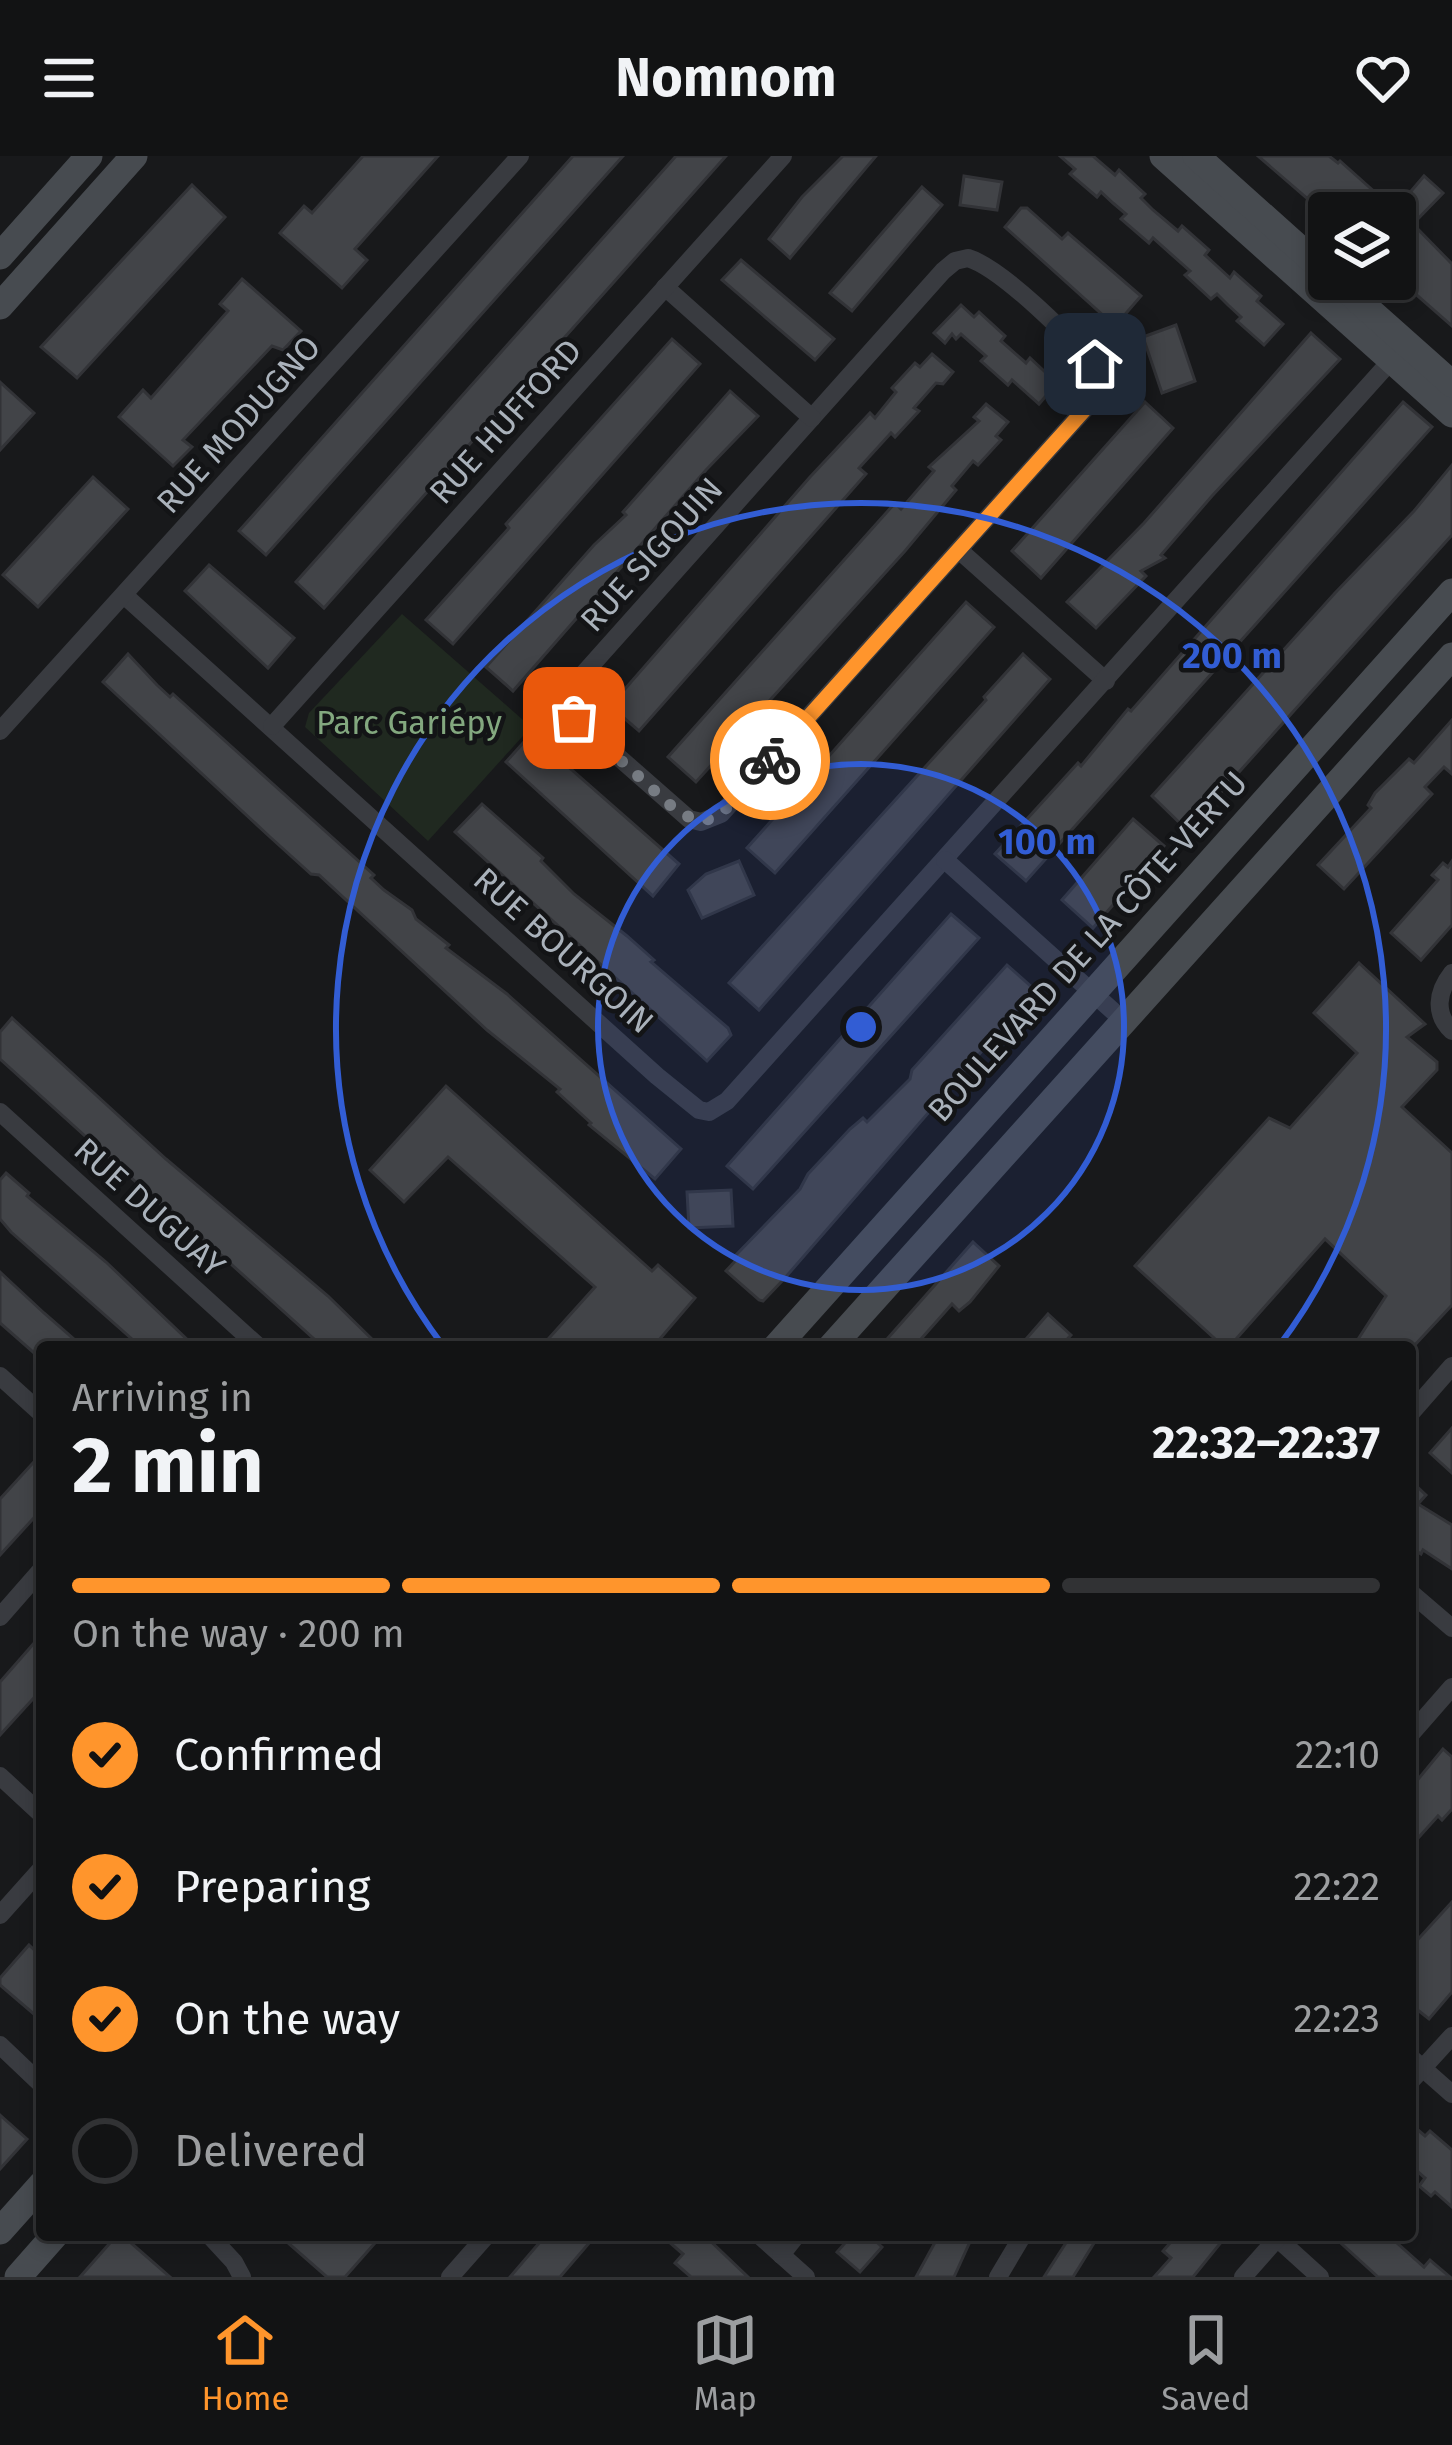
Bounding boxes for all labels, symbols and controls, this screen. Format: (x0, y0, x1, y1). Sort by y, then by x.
icon: menu (36, 45, 102, 111)
icon: heart (1350, 45, 1416, 111)
text: Nomnom (615, 46, 837, 110)
map controls (1308, 192, 1416, 300)
button: layers (1308, 192, 1416, 300)
pin (1044, 313, 1146, 415)
street label: RUE MODUGNO (148, 328, 329, 522)
street label: RUE HUFFORD (421, 331, 590, 512)
icon: home (1062, 331, 1128, 397)
street label: RUE SIGOUIN (572, 469, 731, 640)
text: 200 m (1182, 634, 1282, 678)
pin (523, 667, 625, 769)
icon: bag (541, 685, 607, 751)
courier (710, 700, 830, 820)
park label: Parc Gariépy (316, 703, 502, 743)
icon: bike (737, 727, 803, 793)
street label: BOULEVARD DE LA CÔTE-VERTU (920, 763, 1256, 1130)
text: 100 m (998, 820, 1096, 864)
street label: RUE BOURGOIN (465, 859, 662, 1042)
centre of rings (840, 1006, 882, 1048)
street label: RUE DUGUAY (66, 1130, 233, 1286)
text: Arriving in (72, 1375, 253, 1421)
text: 22:32–22:37 (1152, 1416, 1380, 1470)
text: 2 min (72, 1419, 264, 1513)
text: On the way · 200 m (72, 1611, 405, 1657)
icon: check (72, 1722, 138, 1788)
text: Confirmed (174, 1728, 384, 1782)
text: 22:10 (1295, 1732, 1380, 1778)
icon: check (72, 1854, 138, 1920)
text: Preparing (174, 1860, 370, 1914)
text: 22:22 (1293, 1864, 1380, 1910)
icon: check (72, 1986, 138, 2052)
text: On the way (174, 1992, 400, 2046)
text: 22:23 (1293, 1996, 1380, 2042)
text: Delivered (174, 2124, 367, 2178)
tab: Home (201, 2307, 289, 2419)
tab: Map (692, 2307, 758, 2419)
tab: Saved (1161, 2307, 1251, 2419)

